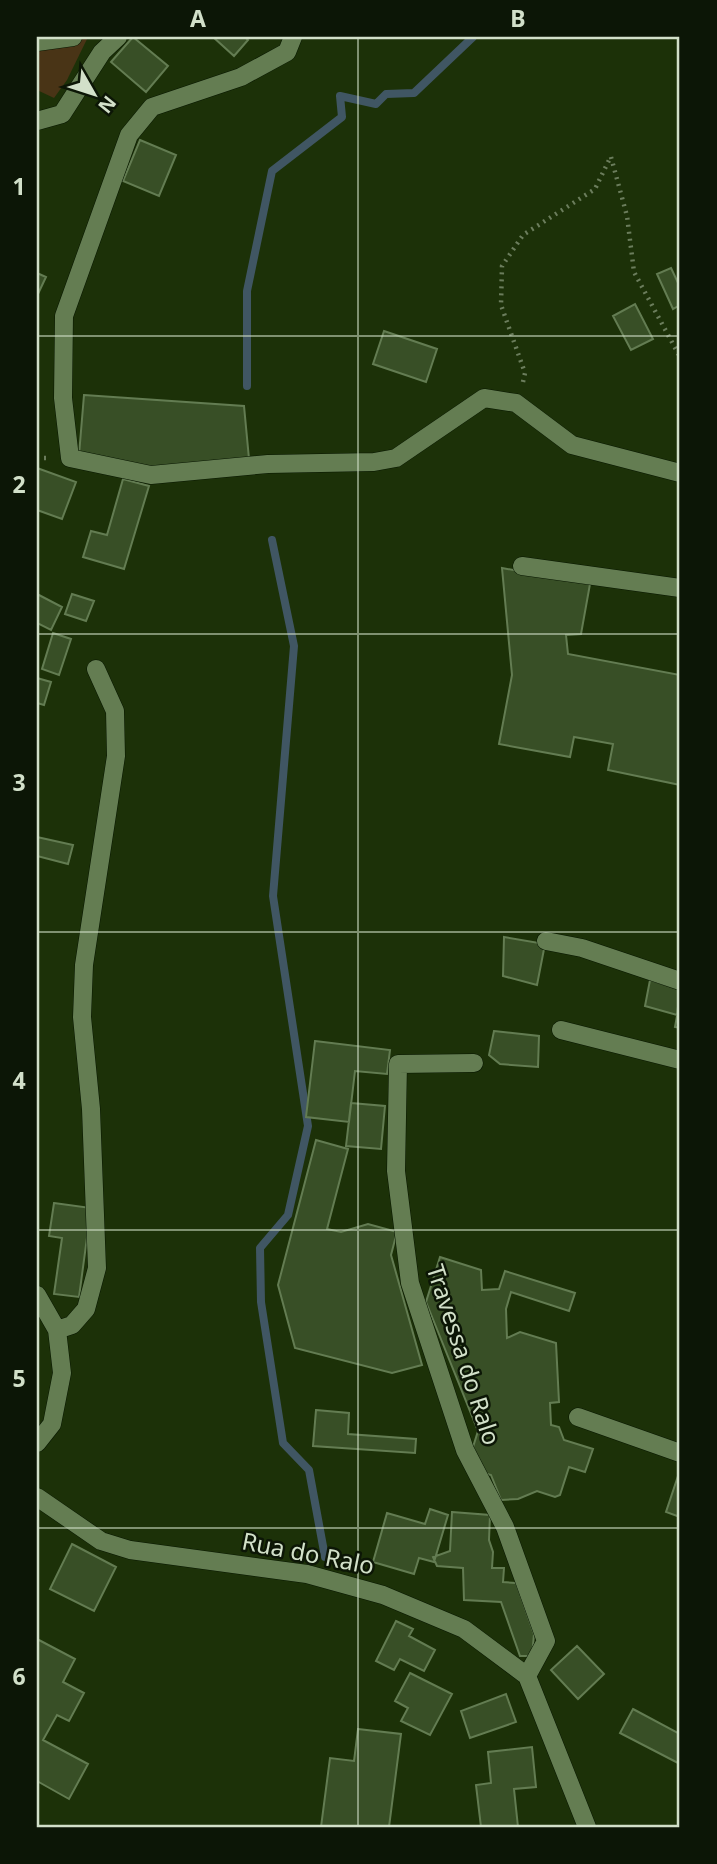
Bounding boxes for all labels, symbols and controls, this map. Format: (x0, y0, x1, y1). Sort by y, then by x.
text: A (190, 2, 206, 34)
text: B (510, 2, 526, 34)
north arrow (60, 60, 130, 130)
text: N (92, 91, 122, 119)
text: 1 (12, 170, 26, 202)
text: 2 (12, 468, 26, 500)
text: 3 (12, 766, 26, 798)
text: 4 (12, 1064, 26, 1096)
street label: Travessa do Ralo (420, 1260, 509, 1449)
text: 5 (12, 1362, 26, 1394)
street label: Rua do Ralo (239, 1524, 377, 1582)
text: 6 (12, 1660, 26, 1692)

